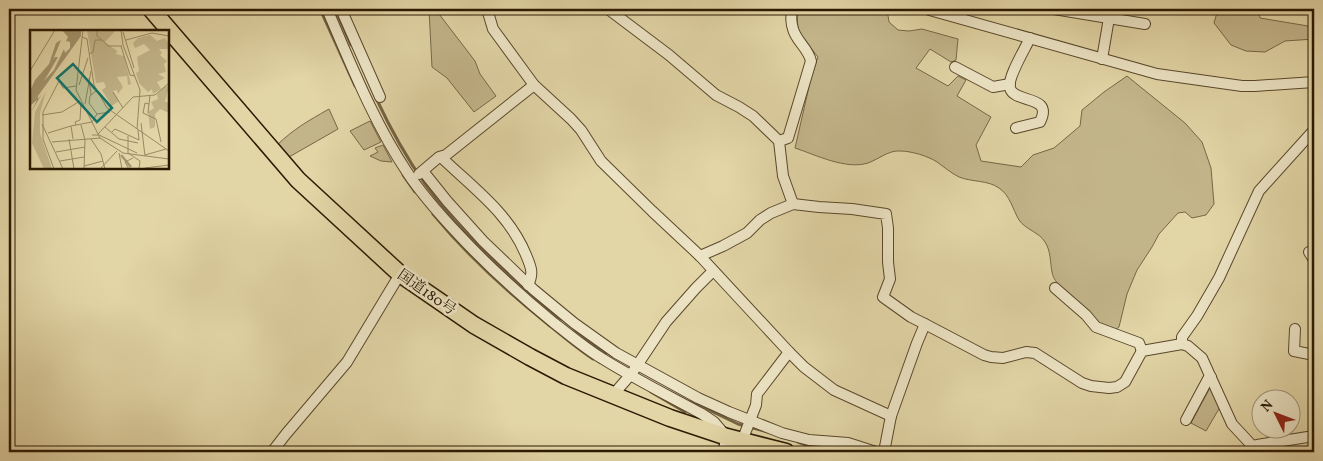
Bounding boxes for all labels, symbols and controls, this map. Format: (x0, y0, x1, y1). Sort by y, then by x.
inset map (30, 30, 169, 169)
street label: 国道180号 (392, 265, 460, 321)
north arrow (1250, 388, 1300, 438)
text: N (1257, 396, 1278, 416)

